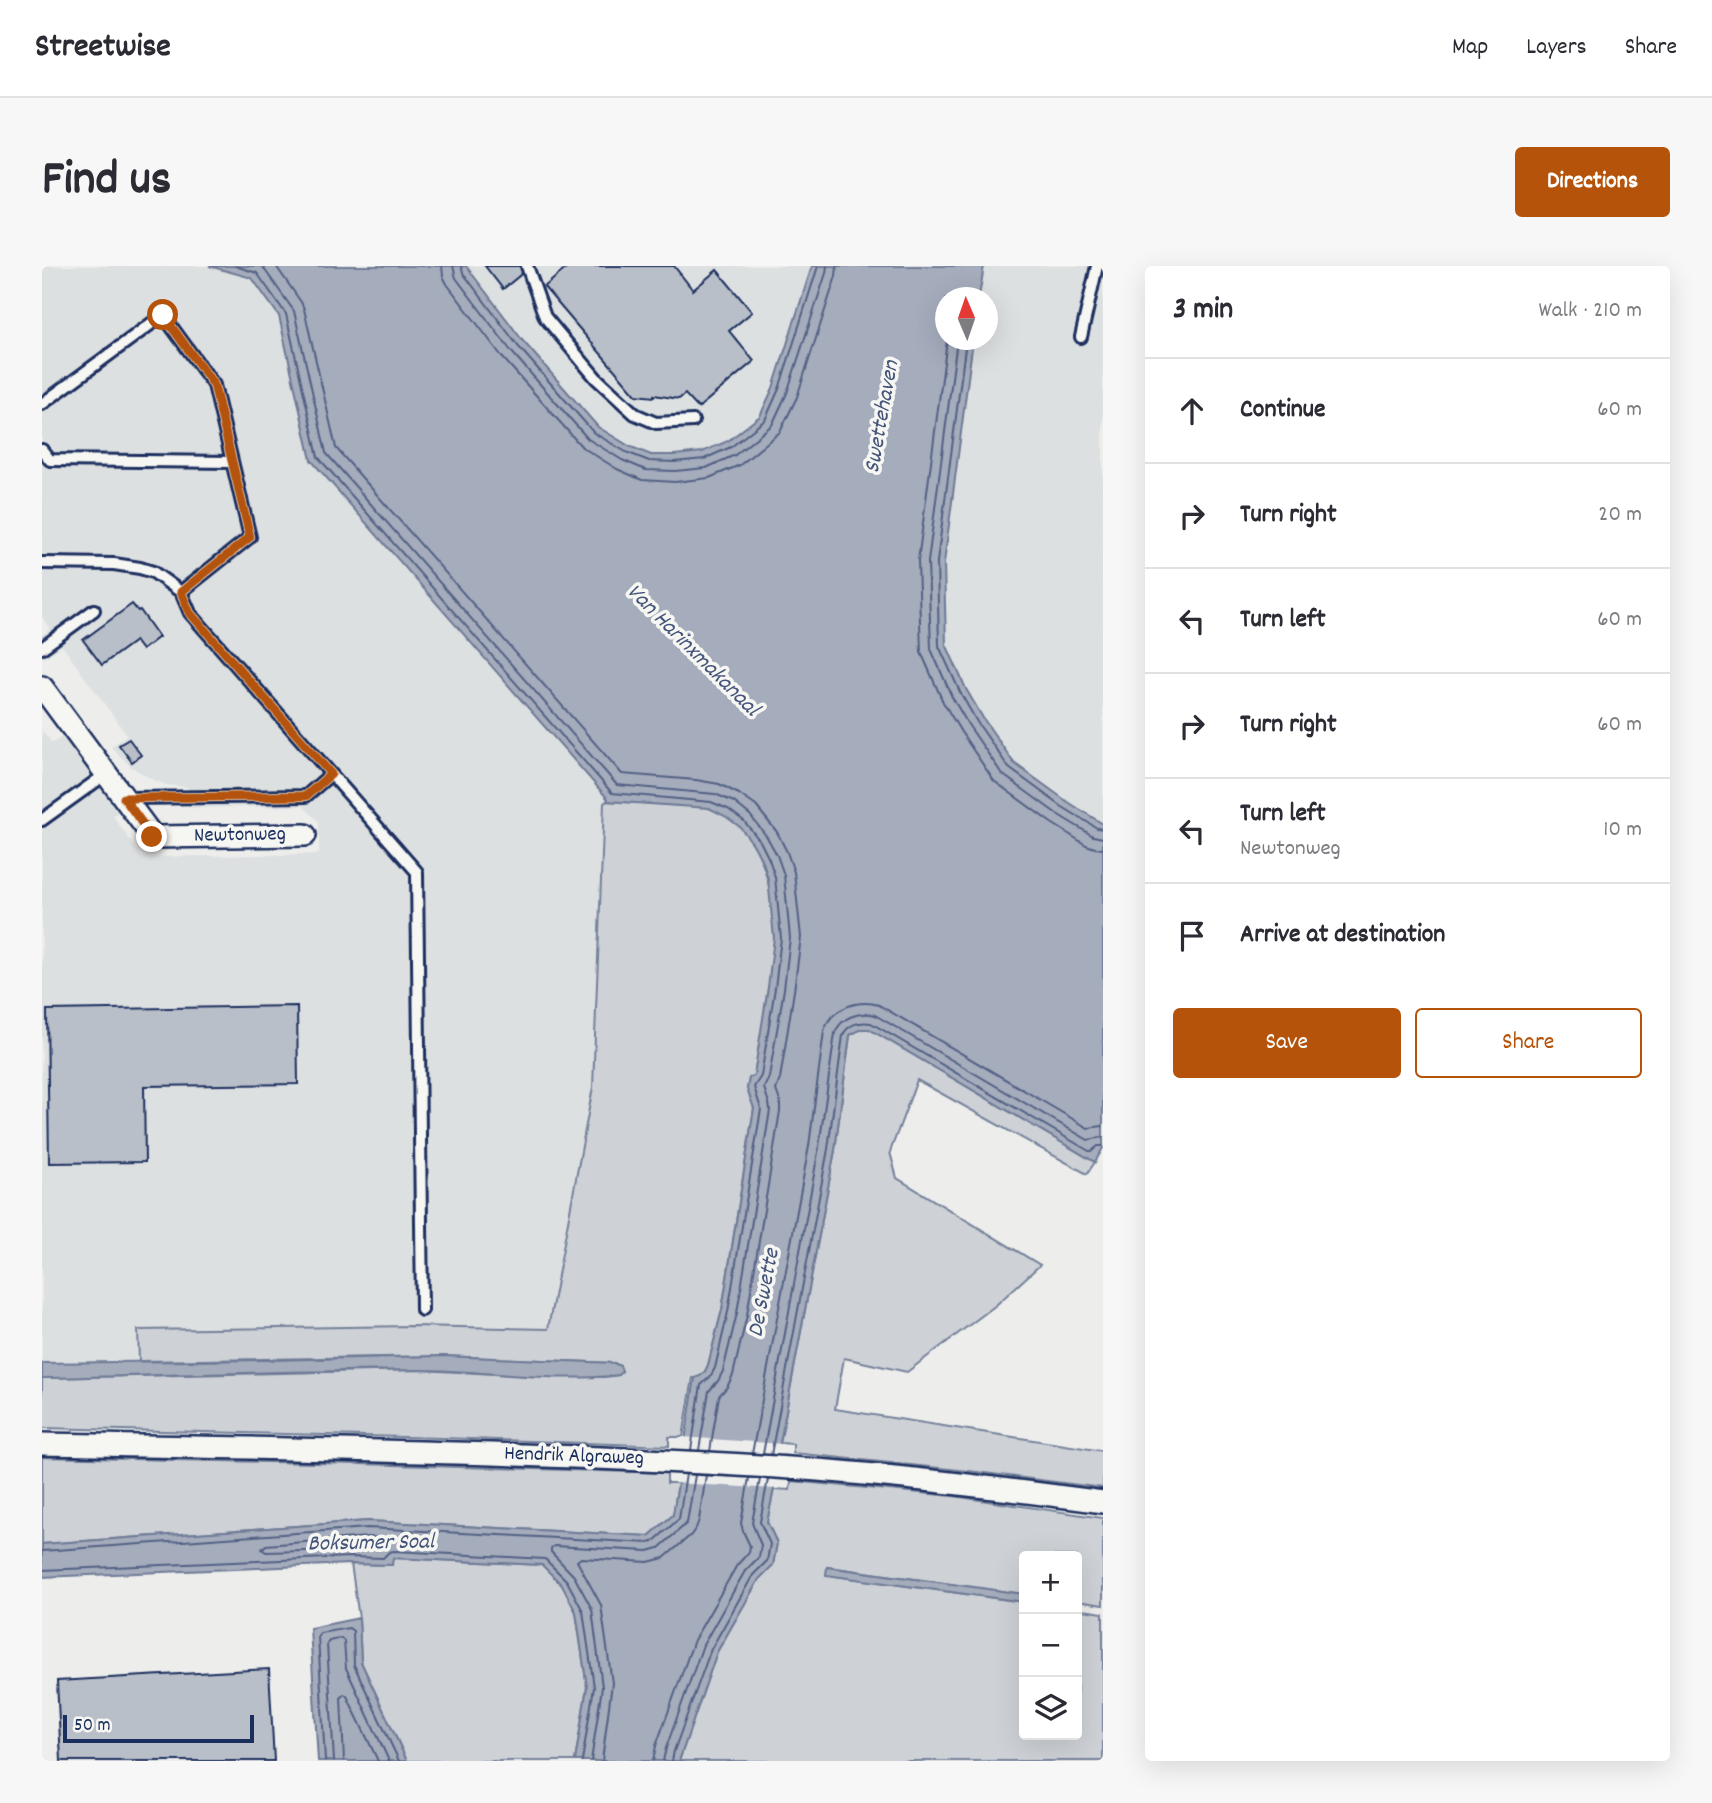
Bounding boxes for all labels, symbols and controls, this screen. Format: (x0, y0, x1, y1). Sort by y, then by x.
text: Streetwise (35, 25, 171, 72)
text: Map (1452, 31, 1488, 65)
text: Layers (1526, 31, 1587, 65)
text: Share (1625, 31, 1677, 65)
text: Find us (42, 147, 171, 217)
button: Directions (1515, 147, 1670, 217)
north arrow (935, 287, 998, 350)
text: 3 min (1173, 290, 1233, 333)
text: Walk · 210 m (1539, 295, 1642, 328)
route start (147, 299, 178, 330)
water label: Swettehaven (857, 357, 909, 476)
icon: ahead (1173, 392, 1211, 430)
text: Continue (1240, 392, 1325, 429)
text: 60 m (1597, 394, 1642, 427)
icon: right (1173, 497, 1211, 535)
text: Turn right (1240, 497, 1337, 534)
text: 20 m (1598, 499, 1642, 532)
water label: Van Harinxmakanaal (618, 577, 767, 726)
icon: left (1173, 602, 1211, 640)
text: Turn left (1240, 602, 1326, 639)
text: 60 m (1597, 604, 1642, 637)
icon: right (1173, 707, 1211, 745)
text: Turn right (1240, 707, 1337, 744)
text: 60 m (1597, 709, 1642, 742)
text: Turn left (1240, 796, 1326, 833)
icon: left (1173, 812, 1211, 850)
text: 10 m (1603, 814, 1642, 847)
street label: Newtonweg (194, 820, 286, 852)
route end (136, 821, 167, 852)
text: Newtonweg (1240, 833, 1341, 866)
icon: arrive (1173, 917, 1211, 955)
text: Arrive at destination (1240, 917, 1445, 954)
button: Save (1173, 1008, 1401, 1078)
button: Share (1415, 1008, 1642, 1078)
water label: De Swette (740, 1244, 790, 1340)
street label: Hendrik Algraweg (504, 1440, 644, 1474)
water label: Boksumer Soal (307, 1526, 436, 1562)
map controls (1019, 1551, 1082, 1740)
button: + (1019, 1551, 1082, 1614)
button: − (1019, 1614, 1082, 1677)
button: layers (1019, 1677, 1082, 1740)
scale bar (63, 1712, 254, 1744)
text: 50 m (74, 1713, 111, 1740)

